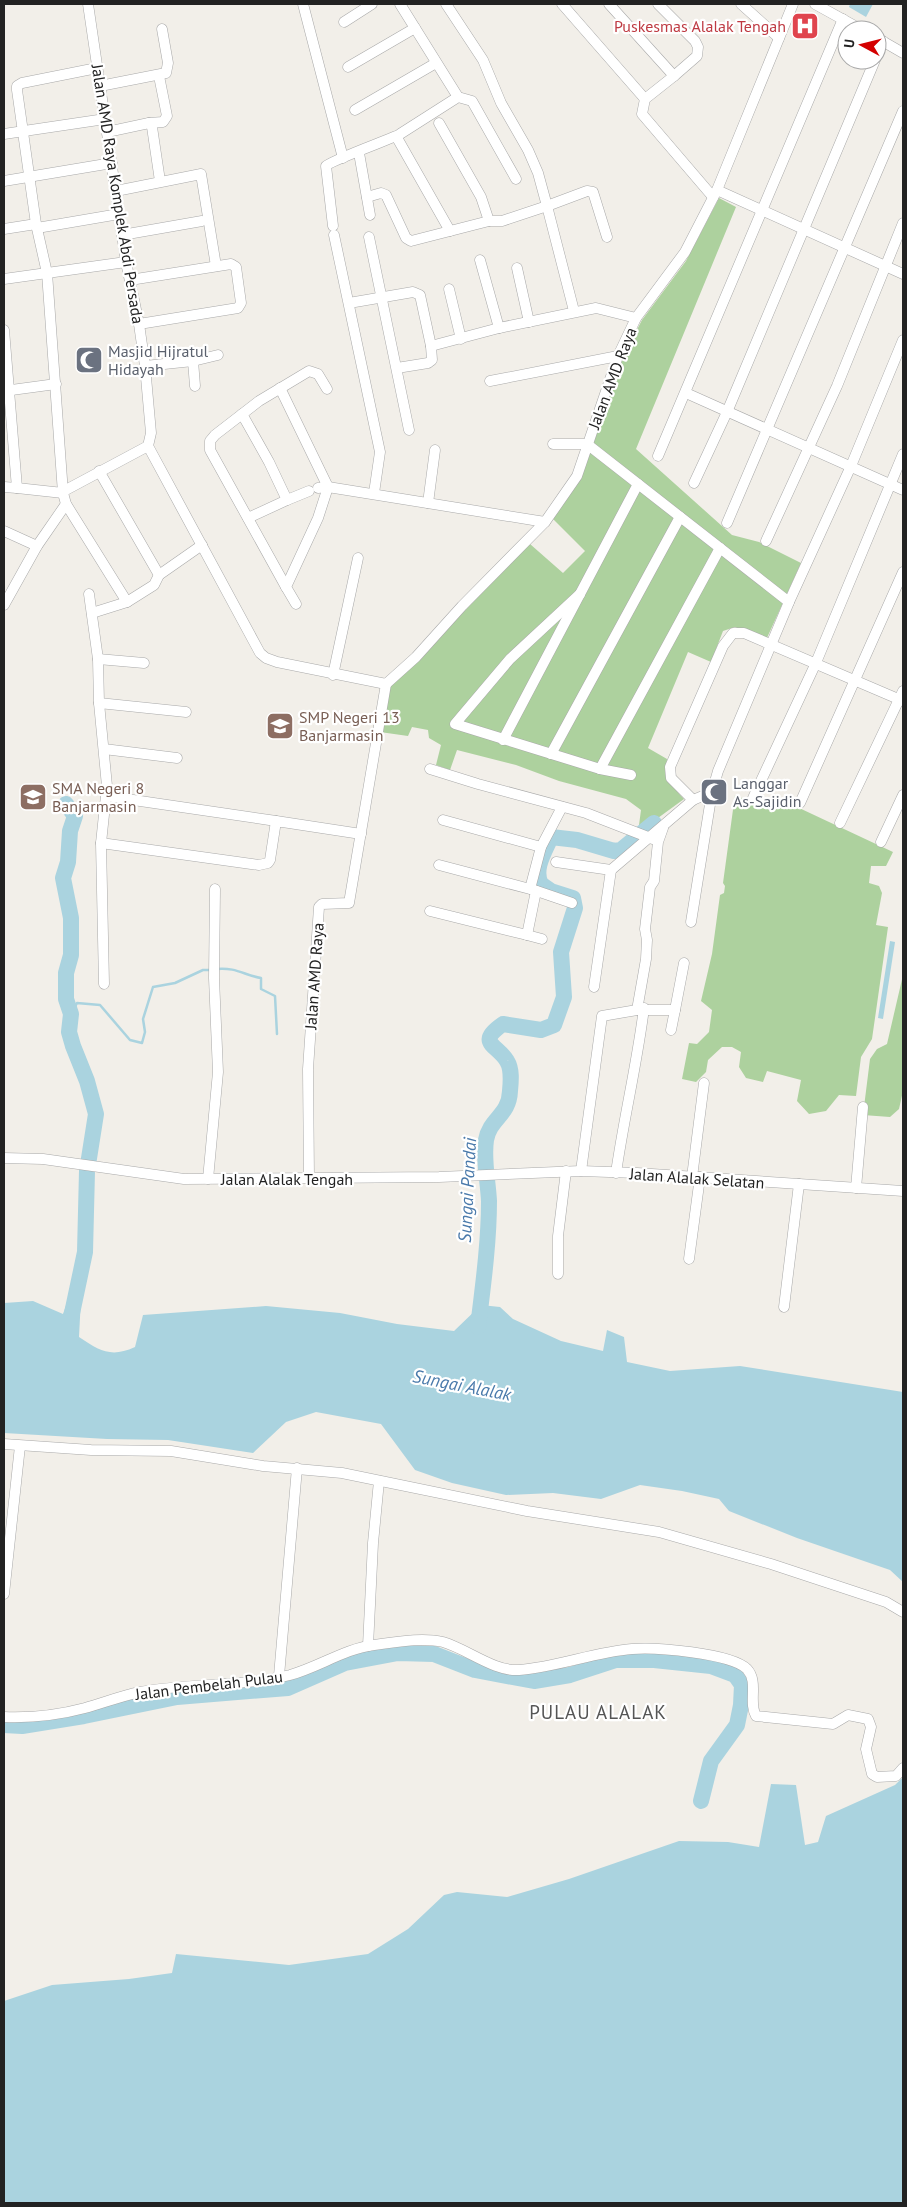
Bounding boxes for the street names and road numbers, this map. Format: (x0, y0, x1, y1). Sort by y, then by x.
street label: Jalan AMD Raya Komplek Abdi Persada (87, 62, 148, 325)
street label: Jalan AMD Raya (583, 324, 641, 433)
street label: Jalan AMD Raya (300, 922, 328, 1031)
street label: Jalan Alalak Selatan (628, 1163, 765, 1193)
street label: Jalan Alalak Tengah (220, 1169, 353, 1189)
street label: Jalan Pembelah Pulau (133, 1666, 284, 1704)

